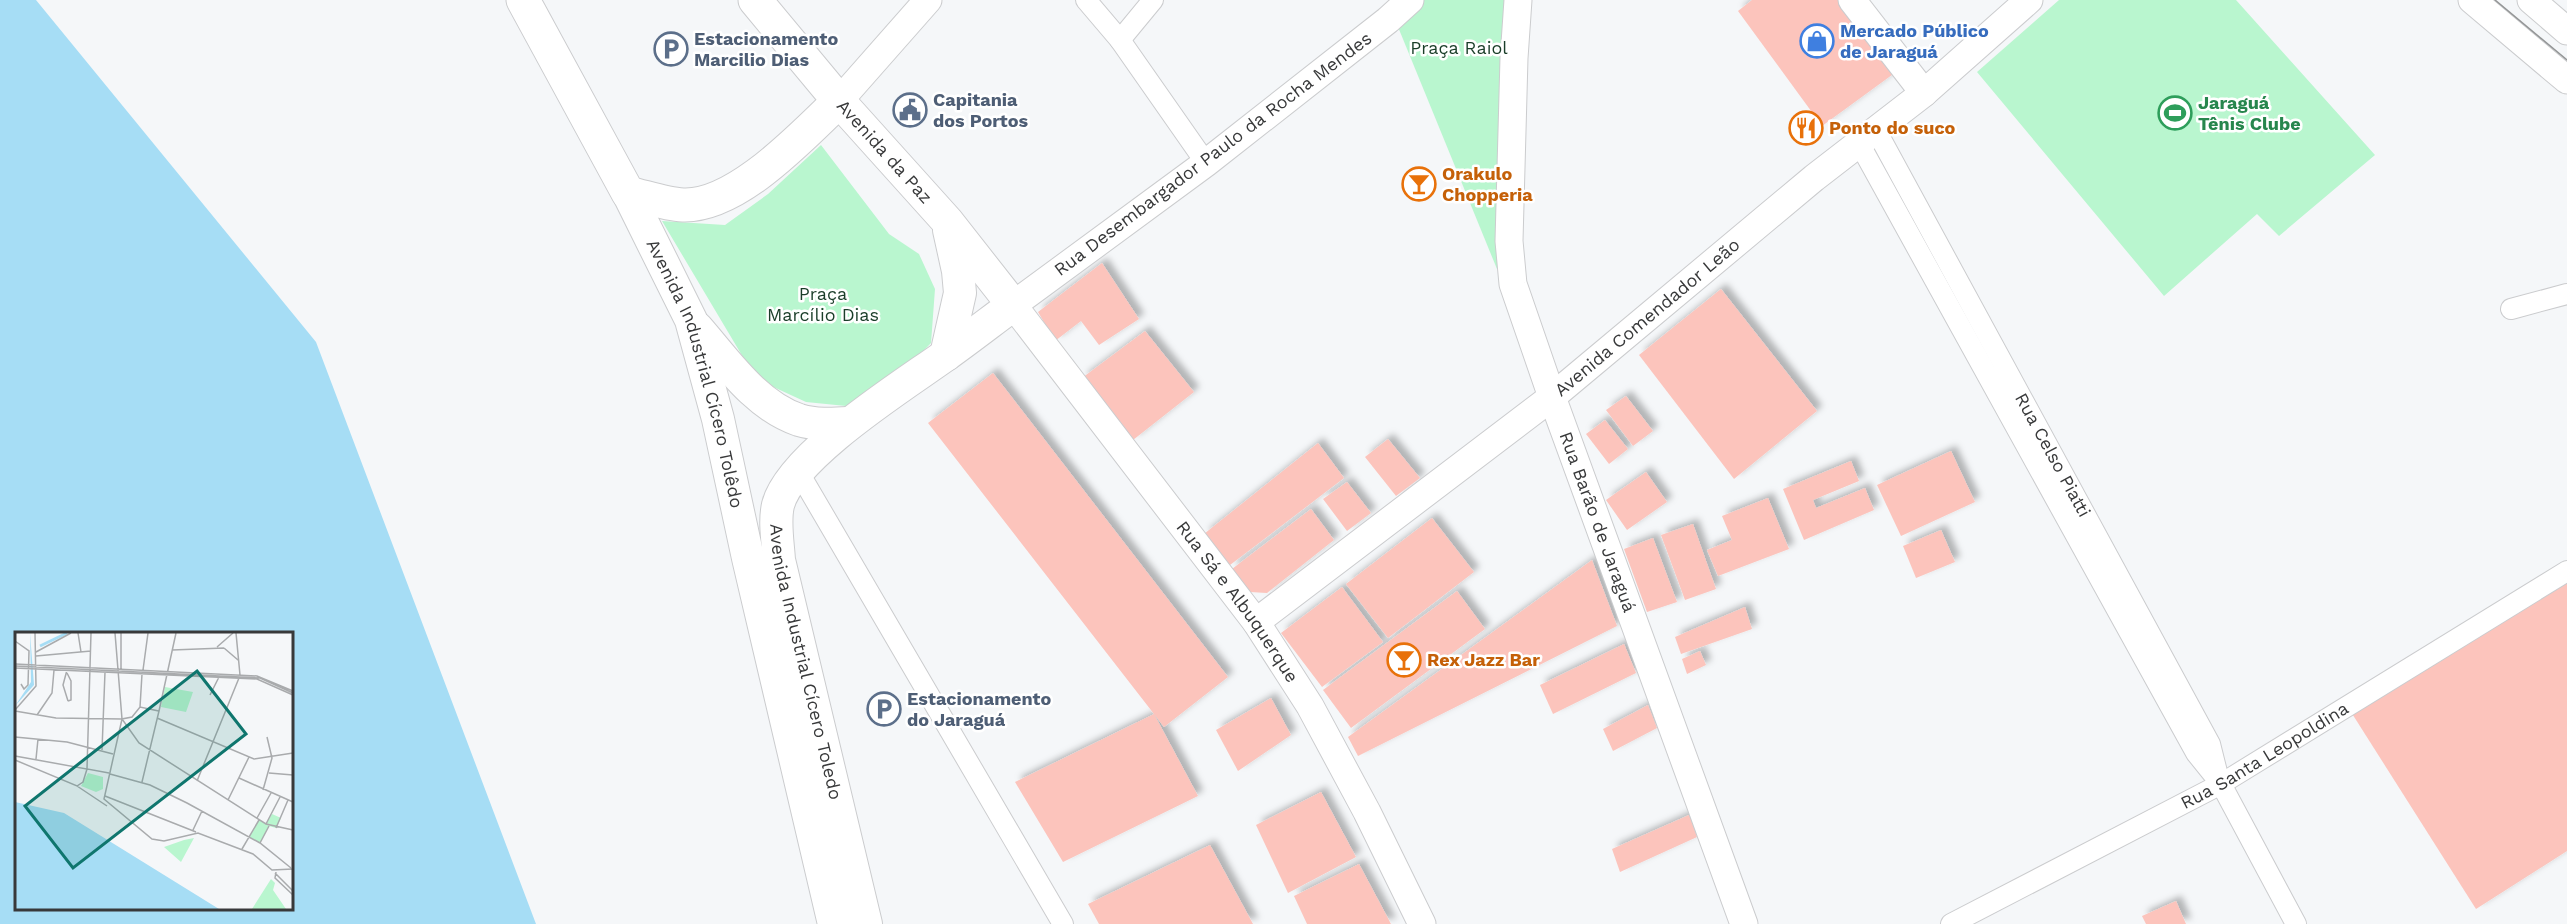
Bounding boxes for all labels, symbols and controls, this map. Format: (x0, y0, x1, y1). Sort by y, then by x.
place label: Mercado Público de Jaraguá (1840, 20, 1989, 62)
shop icon: Mercado Público de Jaraguá (1799, 23, 1835, 59)
street label: Rua Desembargador Paulo da Rocha Mendes (1050, 27, 1376, 280)
place label: Estacionamento Marcilio Dias (694, 28, 838, 70)
parking icon: Estacionamento Marcilio Dias (653, 31, 689, 67)
park label: Praça Raiol (1410, 37, 1508, 58)
place label: Capitania dos Portos (933, 89, 1029, 131)
public building icon: Capitania dos Portos (892, 92, 928, 128)
place label: Jaraguá Tênis Clube (2198, 92, 2301, 134)
street label: Avenida da Paz (833, 95, 937, 207)
sports icon: Jaraguá Tênis Clube (2157, 95, 2193, 131)
restaurant icon: Ponto do suco (1788, 110, 1824, 146)
place label: Ponto do suco (1829, 117, 1956, 138)
place label: Orakulo Chopperia (1442, 163, 1533, 205)
bar icon: Orakulo Chopperia (1401, 166, 1437, 202)
street label: Avenida Comendador Leão (1550, 234, 1744, 400)
street label: Avenida Industrial Cícero Tolêdo (643, 235, 748, 510)
park label: Praça Marcílio Dias (767, 283, 879, 325)
street label: Rua Celso Piatti (2011, 389, 2095, 520)
street label: Rua Barão de Jaraguá (1556, 429, 1641, 615)
street label: Rua Sá e Albuquerque (1172, 517, 1303, 686)
street label: Avenida Industrial Cícero Toledo (766, 523, 847, 802)
inset map (15, 632, 292, 909)
bar icon: Rex Jazz Bar (1386, 642, 1422, 678)
place label: Rex Jazz Bar (1427, 649, 1540, 670)
place label: Estacionamento do Jaraguá (907, 688, 1051, 730)
parking icon: Estacionamento do Jaraguá (866, 691, 902, 727)
street label: Rua Santa Leopoldina (2177, 697, 2352, 813)

